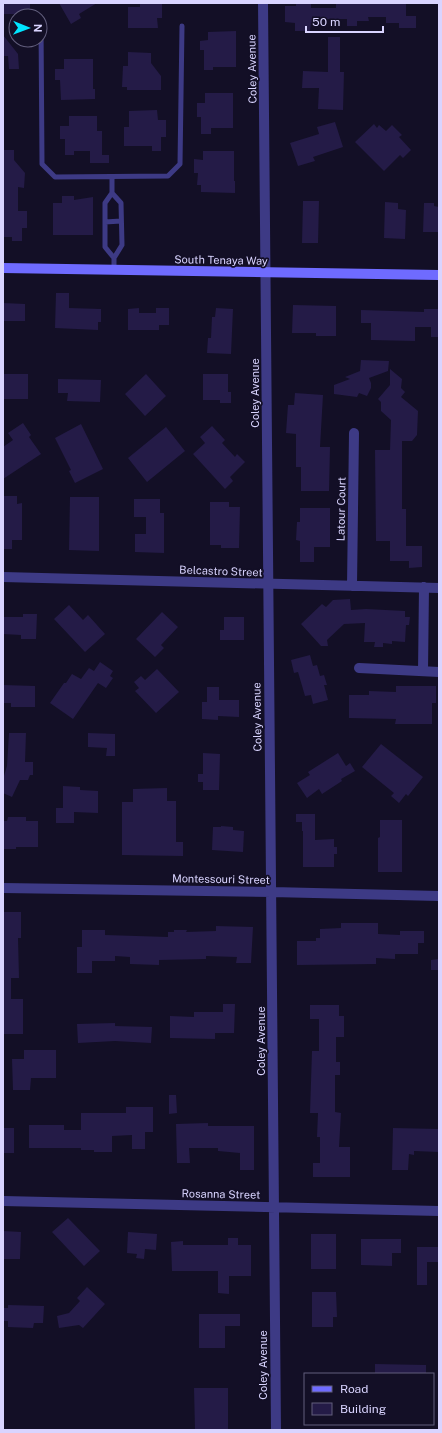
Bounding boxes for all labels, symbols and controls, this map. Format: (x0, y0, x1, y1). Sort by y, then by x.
north arrow (8, 8, 48, 48)
scale bar (306, 8, 383, 34)
text: 50 m (312, 15, 340, 29)
text: N (32, 24, 44, 33)
street label: Coley Avenue (245, 34, 259, 104)
street label: South Tenaya Way (174, 253, 268, 267)
street label: Coley Avenue (249, 358, 261, 428)
street label: Latour Court (334, 477, 348, 541)
street label: Belcastro Street (179, 564, 263, 578)
street label: Coley Avenue (250, 682, 264, 752)
street label: Montessouri Street (172, 872, 270, 886)
street label: Coley Avenue (255, 1006, 267, 1076)
street label: Rosanna Street (182, 1187, 260, 1201)
street label: Coley Avenue (257, 1330, 269, 1400)
legend (304, 1373, 434, 1425)
text: Road (340, 1382, 368, 1396)
text: Building (340, 1402, 386, 1416)

